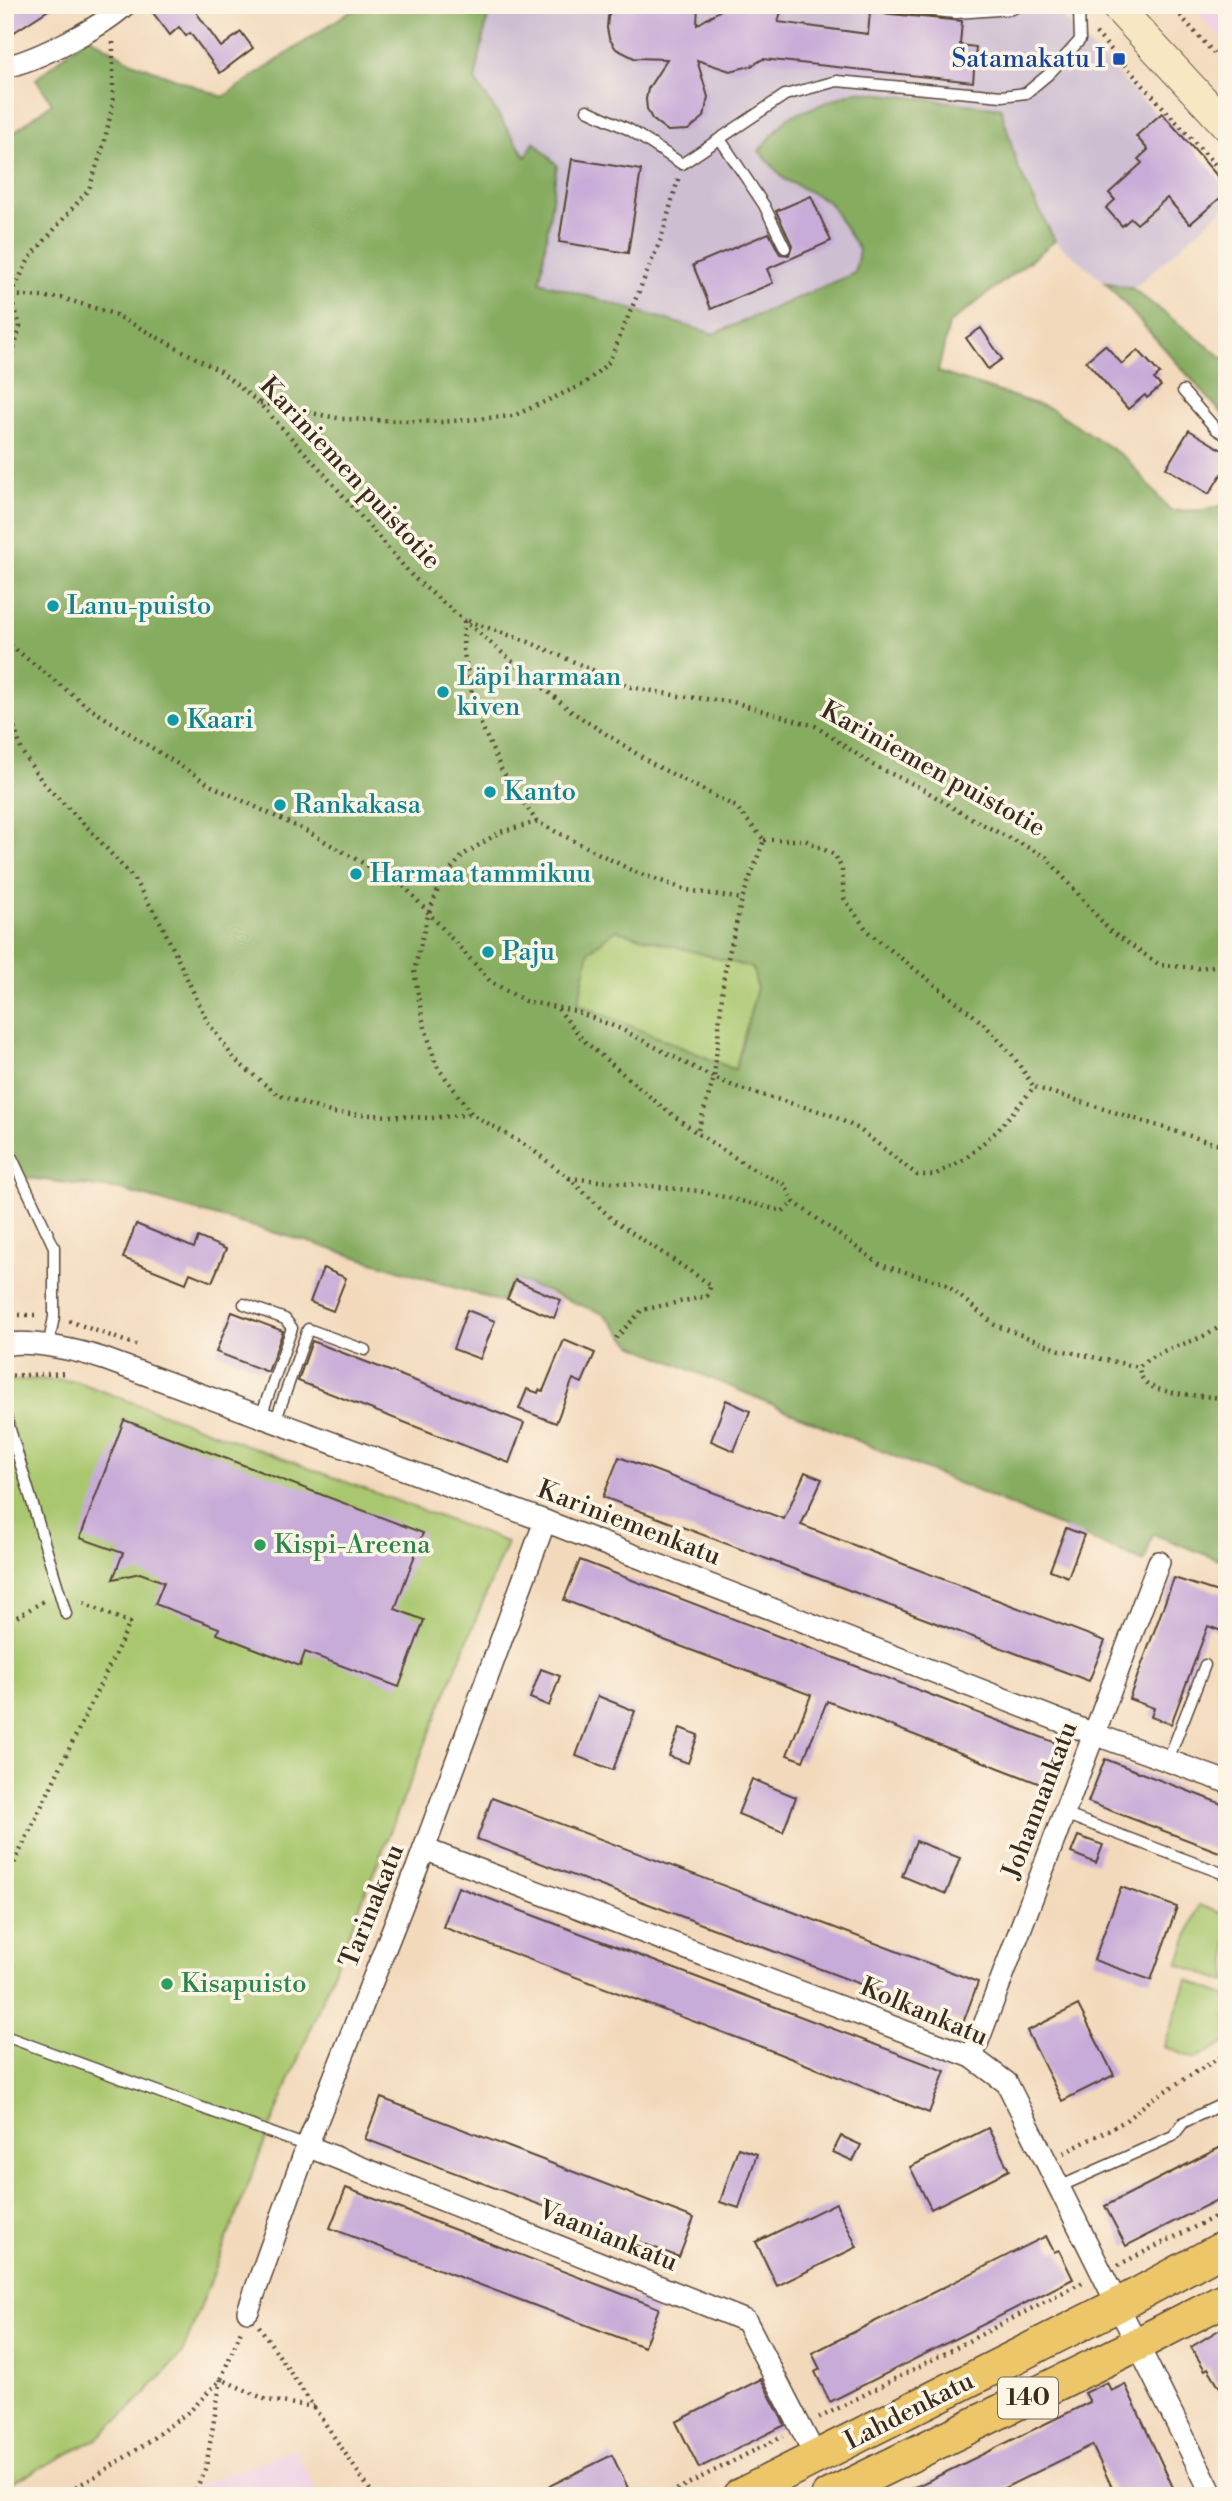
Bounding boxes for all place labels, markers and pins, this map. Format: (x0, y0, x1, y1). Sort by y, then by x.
place label: Satamakatu I (951, 43, 1105, 75)
marker: Satamakatu I (1111, 51, 1127, 67)
place label: Lanu-puisto (67, 590, 211, 622)
marker: Lanu-puisto (45, 598, 61, 614)
place label: Läpi harmaan kiven (457, 661, 621, 723)
marker: Läpi harmaan kiven (435, 684, 451, 700)
place label: Kaari (187, 704, 254, 736)
marker: Kaari (165, 712, 181, 728)
place label: Kanto (504, 776, 576, 808)
marker: Kanto (482, 784, 498, 800)
place label: Rankakasa (294, 789, 422, 821)
marker: Rankakasa (272, 797, 288, 813)
place label: Harmaa tammikuu (370, 858, 591, 890)
marker: Harmaa tammikuu (348, 866, 364, 882)
place label: Paju (502, 936, 555, 968)
marker: Paju (480, 944, 496, 960)
place label: Kispi-Areena (274, 1529, 431, 1561)
marker: Kispi-Areena (252, 1537, 268, 1553)
place label: Kisapuisto (181, 1968, 307, 2000)
marker: Kisapuisto (159, 1976, 175, 1992)

